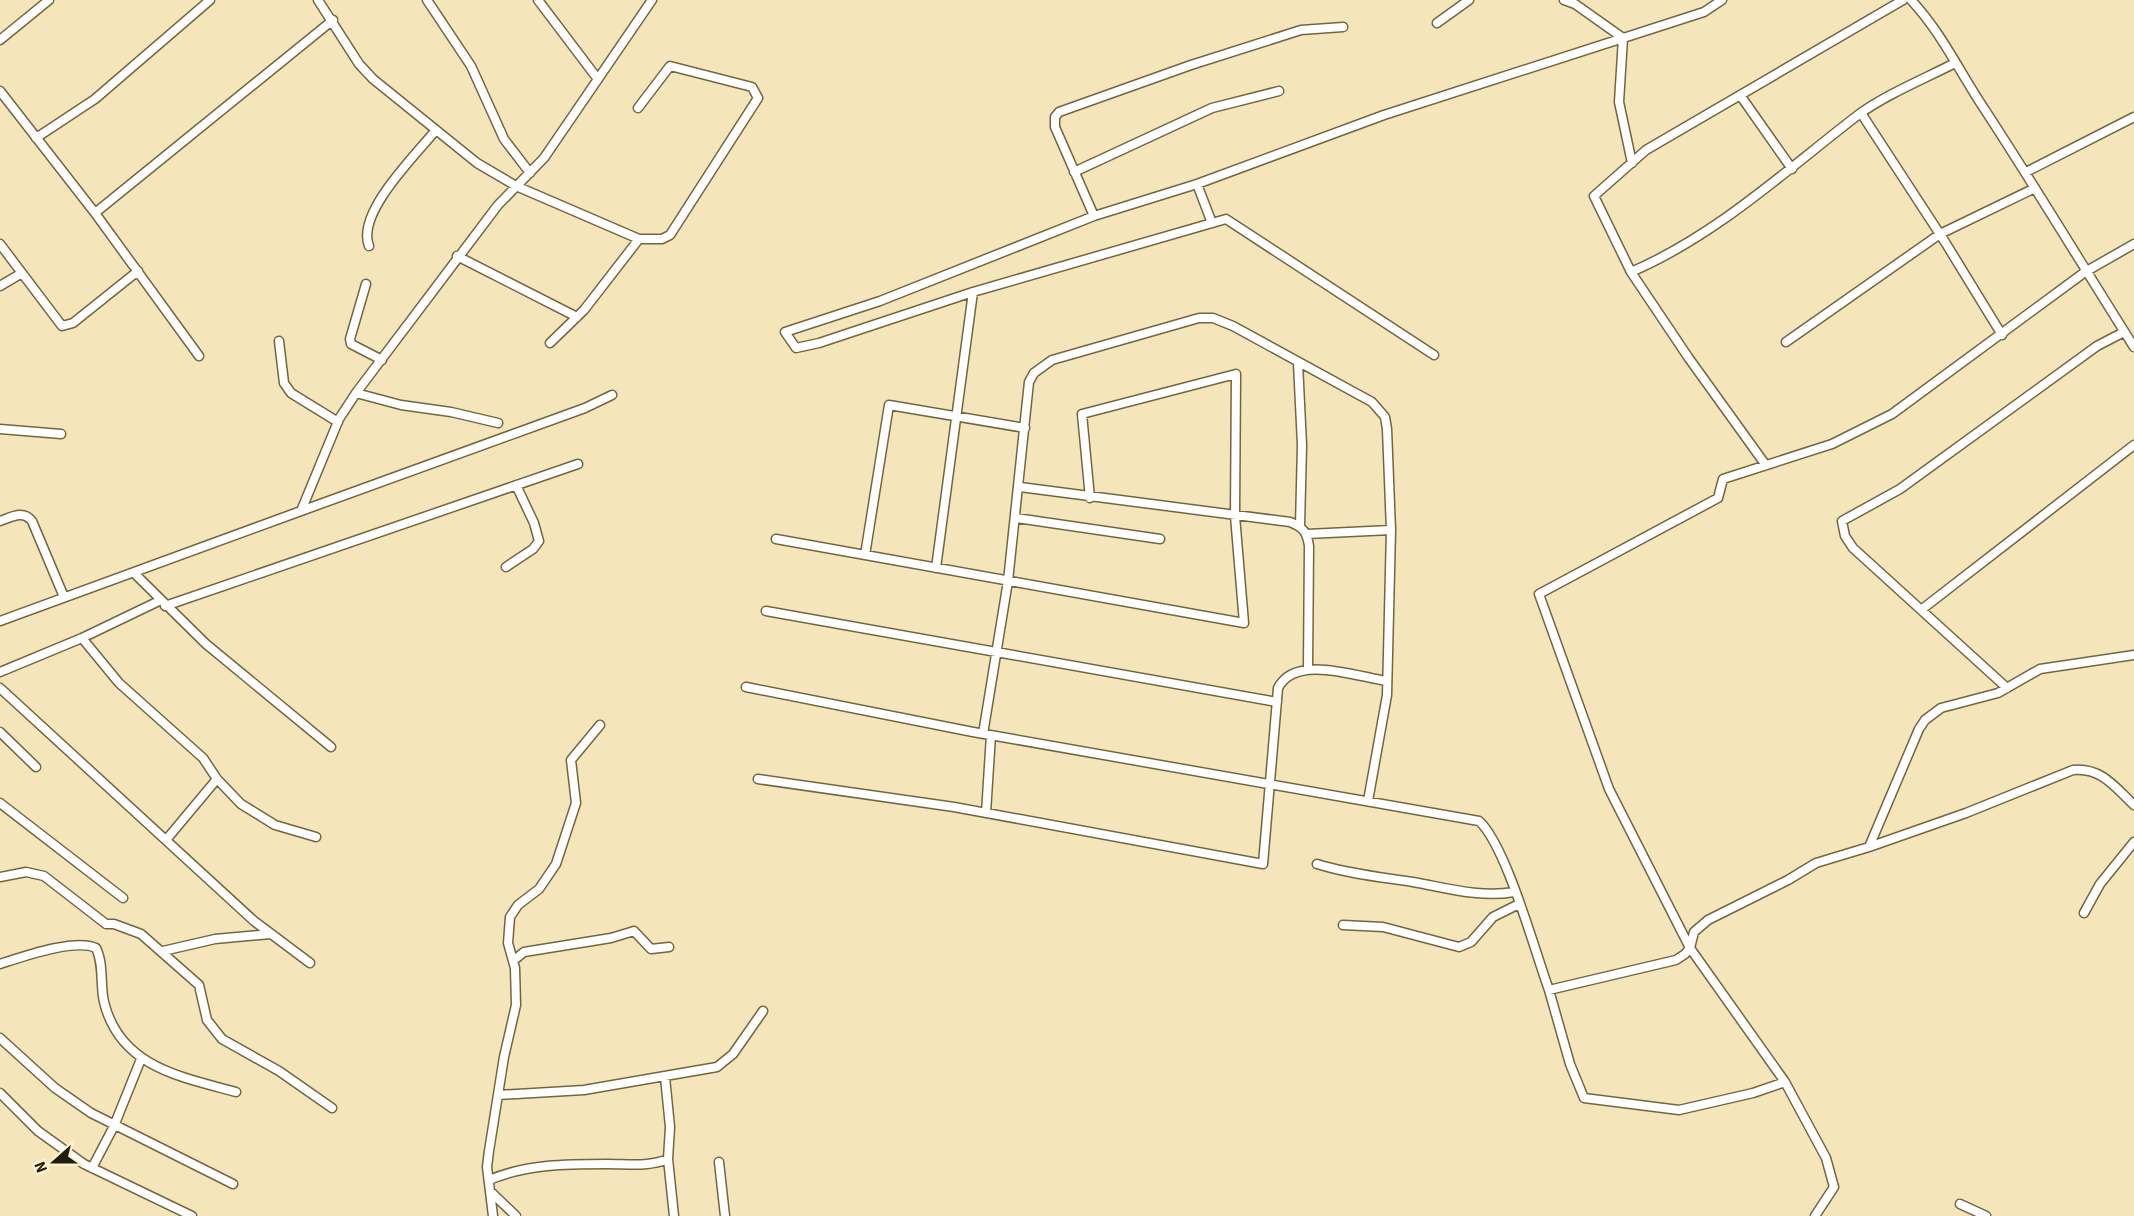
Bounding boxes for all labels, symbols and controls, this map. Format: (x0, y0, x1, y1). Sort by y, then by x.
north arrow (24, 1132, 84, 1192)
text: N (29, 1158, 53, 1176)

